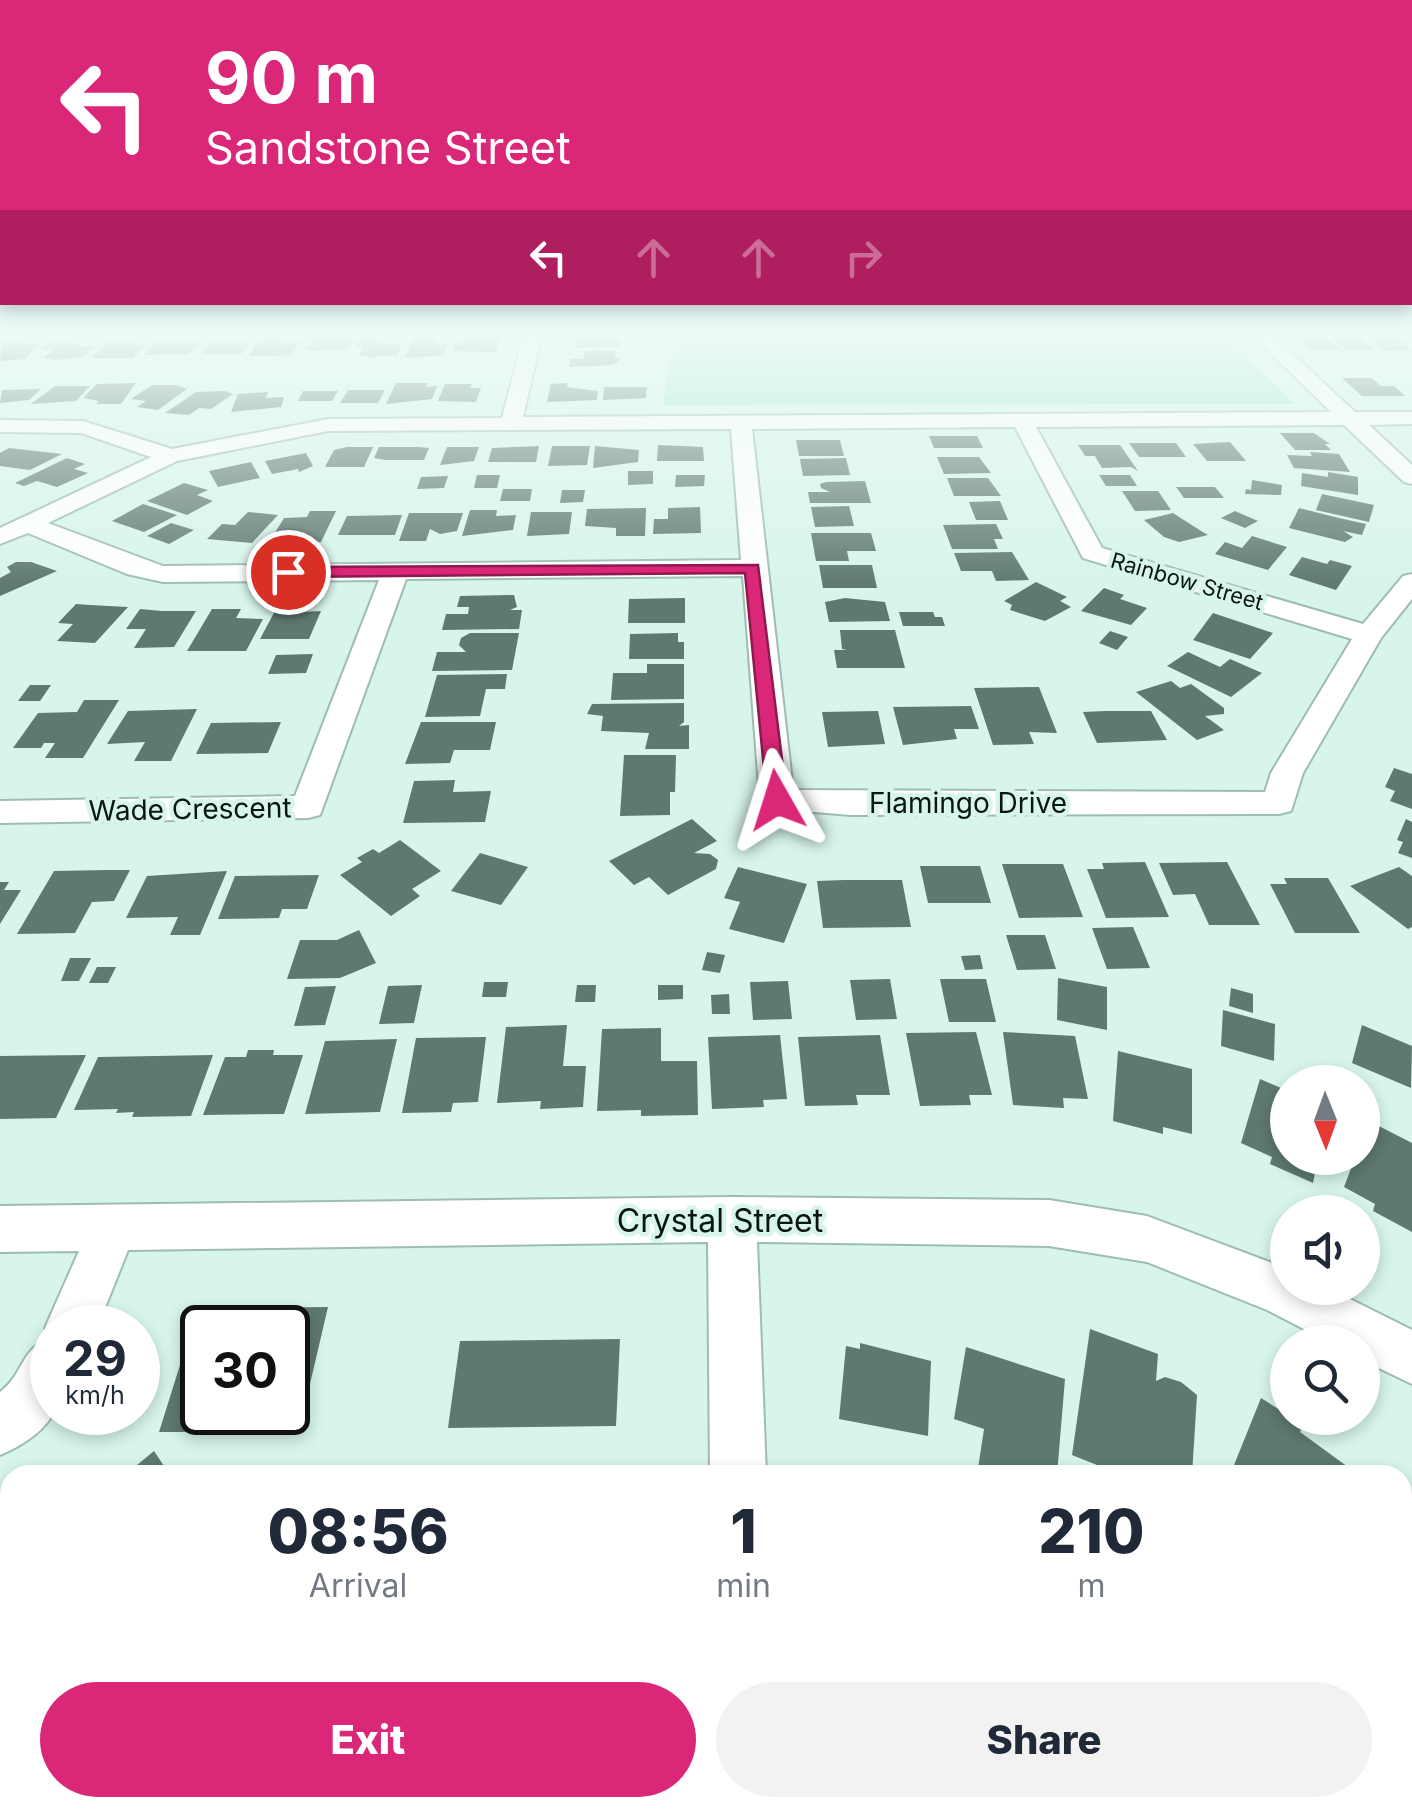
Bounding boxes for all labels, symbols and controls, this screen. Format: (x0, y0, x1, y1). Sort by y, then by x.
text: 90 m (205, 35, 378, 120)
icon: left (40, 40, 170, 170)
text: Sandstone Street (205, 120, 571, 175)
icon: left (521, 230, 576, 285)
icon: ahead (626, 230, 681, 285)
icon: ahead (731, 230, 786, 285)
icon: right (836, 230, 891, 285)
pin (246, 530, 331, 615)
icon: arrive (261, 545, 316, 600)
street label: Rainbow Street (1108, 547, 1266, 615)
position arrow (725, 748, 829, 852)
street label: Flamingo Drive (869, 786, 1067, 820)
street label: Wade Crescent (88, 790, 292, 828)
north arrow (1270, 1065, 1380, 1175)
map controls (1270, 1065, 1380, 1435)
button: sound (1270, 1195, 1380, 1305)
street label: Crystal Street (617, 1201, 823, 1240)
speed limit sign: 30 (180, 1305, 310, 1435)
button: search (1270, 1325, 1380, 1435)
text: 29 (63, 1328, 127, 1388)
text: km/h (65, 1380, 125, 1410)
text: 08:56 (267, 1495, 449, 1567)
text: 1 (730, 1495, 757, 1567)
text: 210 (1038, 1495, 1145, 1567)
text: Arrival (309, 1566, 407, 1605)
text: min (716, 1566, 771, 1605)
text: m (1077, 1566, 1105, 1605)
button: Exit (40, 1682, 696, 1797)
button: Share (716, 1682, 1372, 1797)

